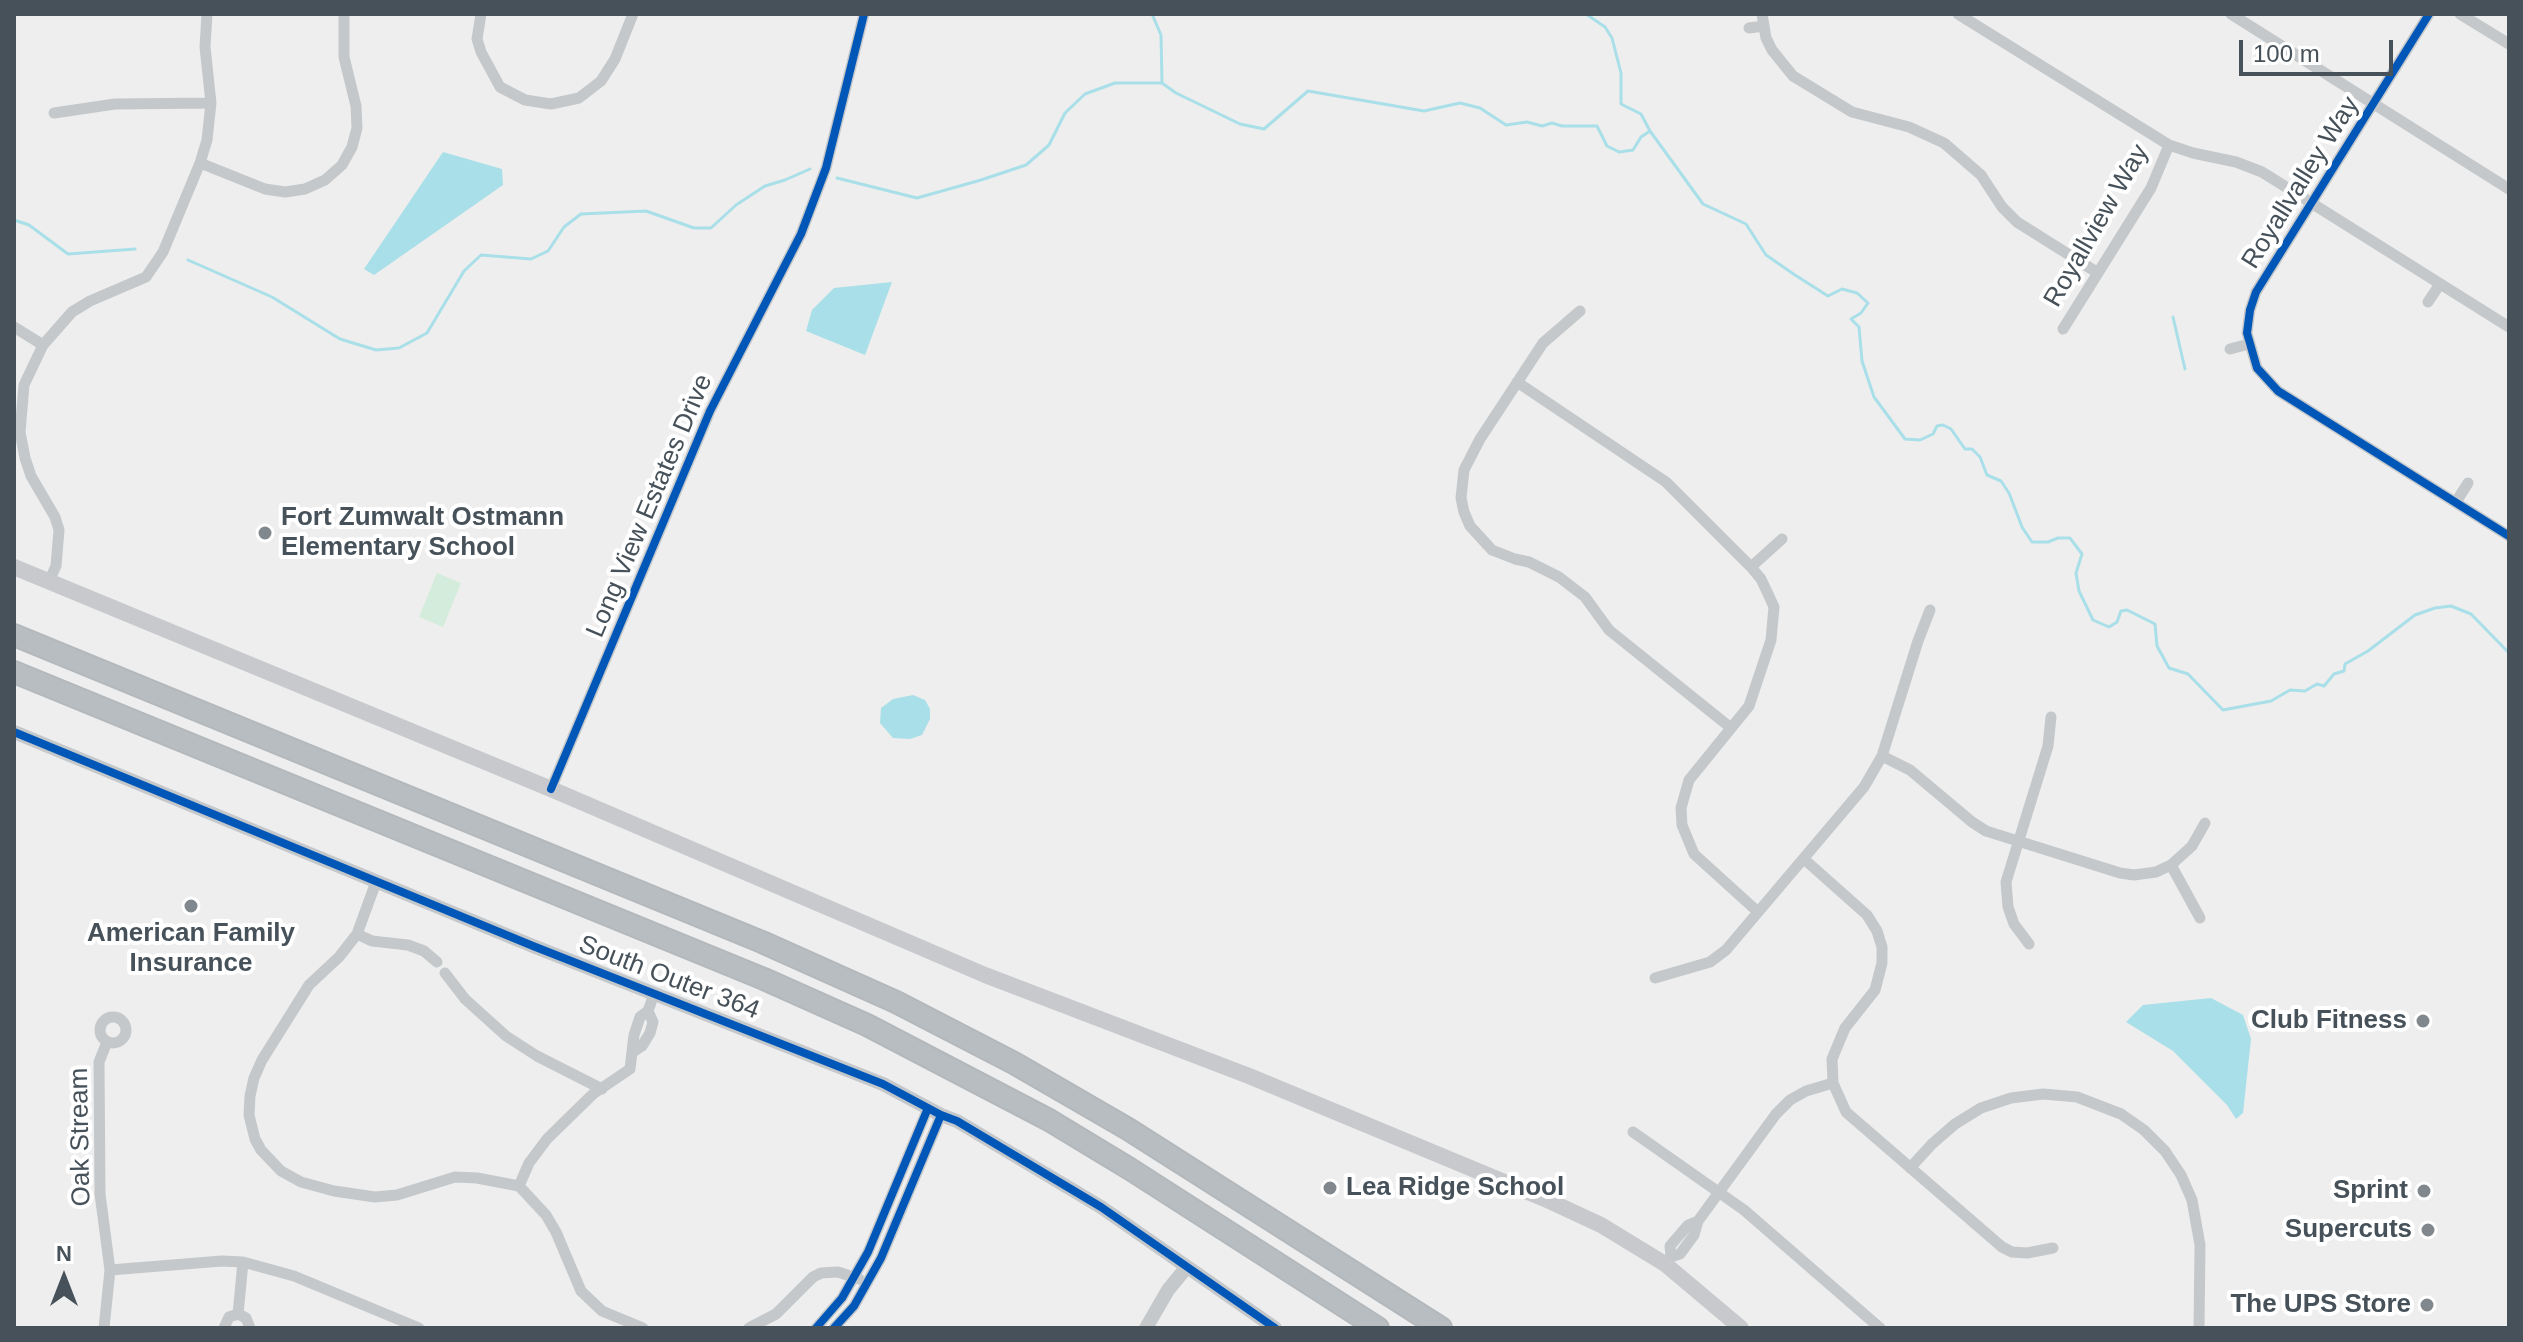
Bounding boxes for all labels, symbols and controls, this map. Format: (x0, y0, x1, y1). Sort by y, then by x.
scale bar (2243, 24, 2397, 74)
text: 100 m (2253, 40, 2320, 67)
street label: Royallvalley Way (2236, 91, 2366, 275)
street label: Royallview Way (2038, 139, 2156, 313)
street label: Long View Estates Drive (580, 370, 720, 642)
place label: Fort Zumwalt Ostmann Elementary School (281, 502, 564, 564)
marker: Fort Zumwalt Ostmann Elementary School (256, 524, 274, 542)
marker: American Family Insurance (182, 897, 200, 915)
place label: American Family Insurance (87, 918, 295, 980)
street label: South Outer 364 (574, 929, 764, 1027)
place label: Club Fitness (2251, 1005, 2407, 1037)
marker: Club Fitness (2414, 1012, 2432, 1030)
street label: Oak Stream (64, 1067, 98, 1207)
place label: Lea Ridge School (1346, 1172, 1564, 1204)
place label: Sprint (2333, 1175, 2408, 1207)
marker: Lea Ridge School (1321, 1179, 1339, 1197)
marker: Sprint (2415, 1182, 2433, 1200)
place label: Supercuts (2285, 1214, 2412, 1246)
marker: Supercuts (2419, 1221, 2437, 1239)
north arrow (24, 1238, 104, 1318)
text: N (56, 1241, 72, 1266)
place label: The UPS Store (2230, 1289, 2411, 1321)
marker: The UPS Store (2418, 1296, 2436, 1314)

